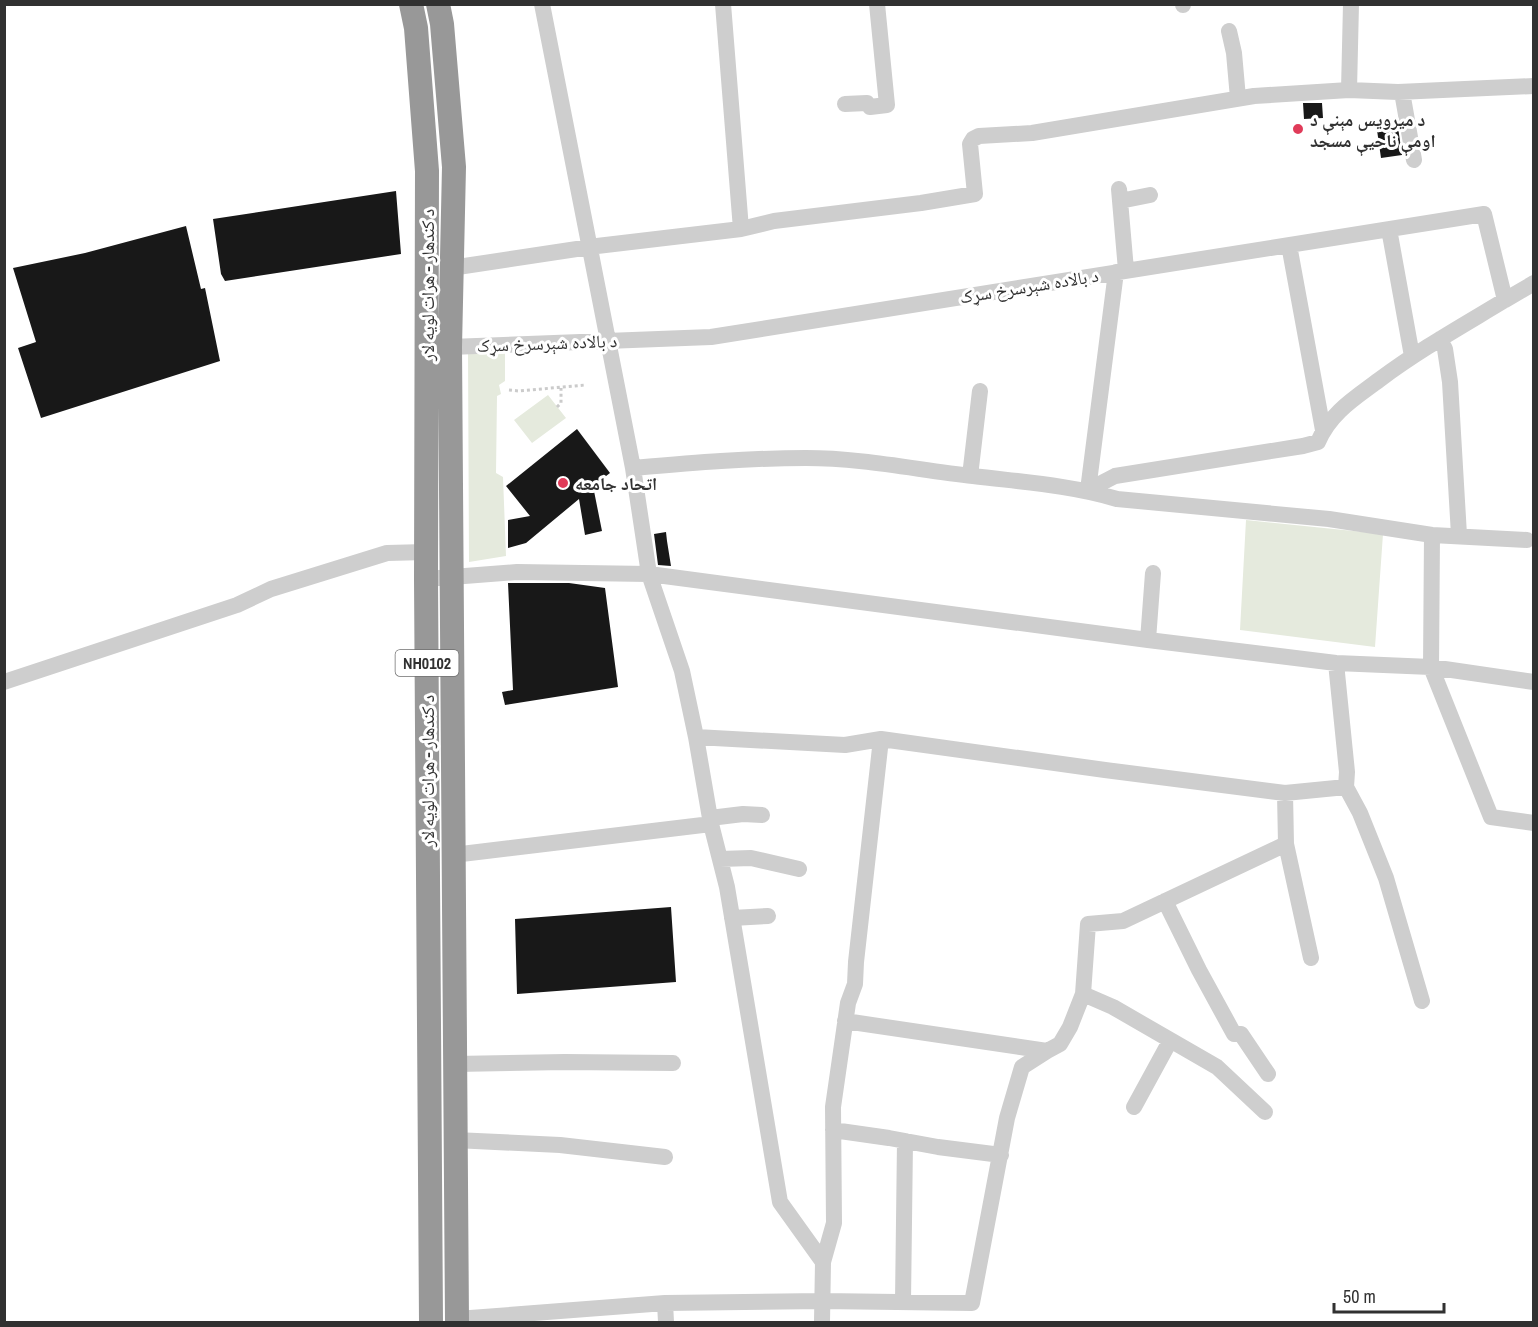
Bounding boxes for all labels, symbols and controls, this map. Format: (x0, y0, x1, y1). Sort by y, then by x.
place label: د ميرویس مېنې د اومې ناحيې مسجد (1310, 107, 1436, 156)
marker: د ميرویس مېنې د اومې ناحيې مسجد (1291, 122, 1305, 136)
street label: د کندهار - هرات لويه لار (415, 209, 440, 362)
street label: د بالاده شېرسرخ سړک (958, 263, 1100, 309)
street label: د بالاده شېرسرخ سړک (476, 328, 618, 358)
place label: اتحاد جامعه (575, 471, 657, 496)
marker: اتحاد جامعه (556, 476, 570, 490)
road number: NH0102 (396, 650, 458, 676)
street label: د کندهار - هرات لويه لار (415, 695, 440, 848)
scale bar (1334, 1276, 1444, 1314)
text: 50 m (1343, 1284, 1376, 1309)

